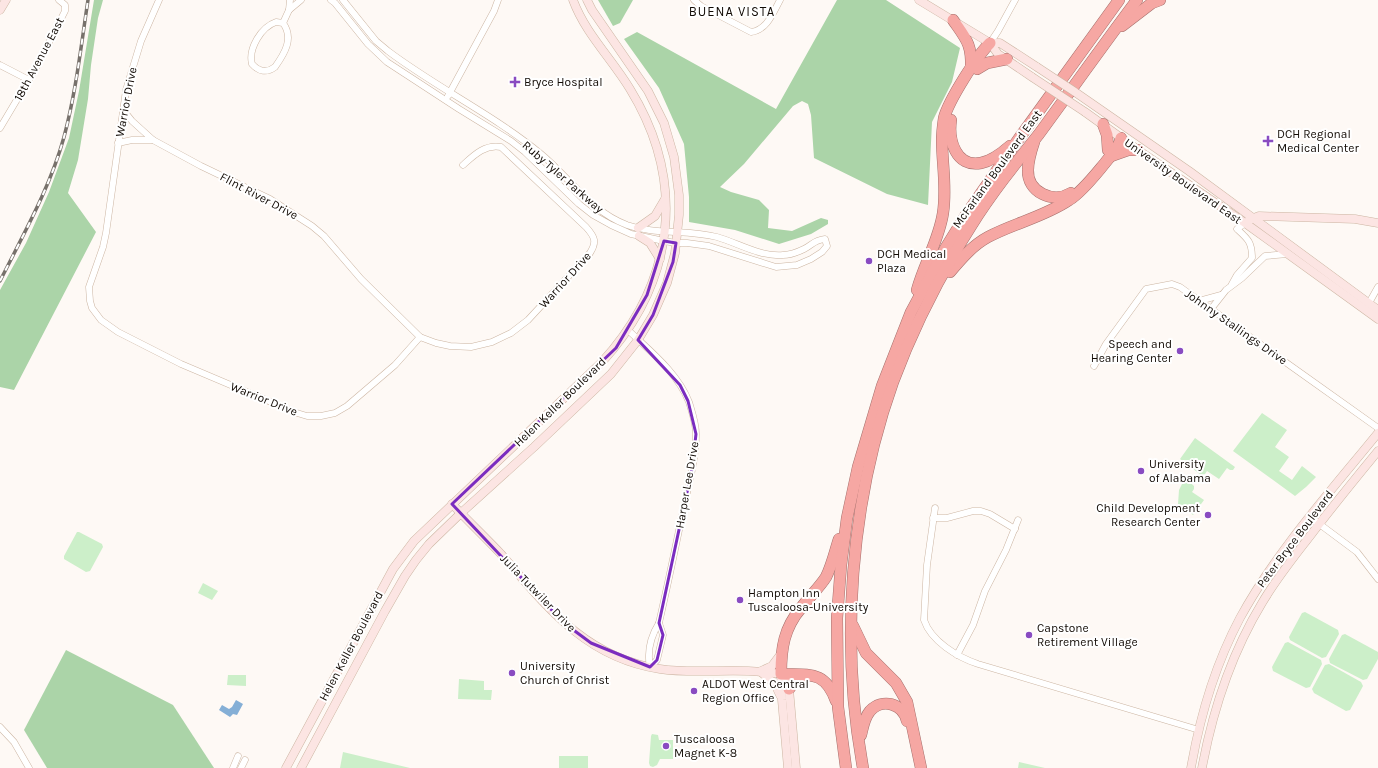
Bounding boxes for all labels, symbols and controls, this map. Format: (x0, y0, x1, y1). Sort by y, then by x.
district label: BUENA VISTA (689, 4, 775, 19)
street label: 18th Avenue East (11, 14, 67, 103)
street label: Warrior Drive (112, 66, 140, 138)
place label: Bryce Hospital (524, 75, 603, 89)
marker: Bryce Hospital (509, 76, 521, 88)
street label: McFarland Boulevard East (949, 107, 1045, 231)
place label: DCH Regional Medical Center (1277, 127, 1359, 155)
street label: University Boulevard East (1122, 135, 1245, 227)
marker: DCH Regional Medical Center (1262, 135, 1274, 147)
street label: Ruby Tyler Parkway (520, 138, 607, 216)
street label: Flint River Drive (218, 170, 300, 222)
place label: DCH Medical Plaza (877, 247, 946, 275)
street label: Warrior Drive (536, 249, 594, 311)
marker: DCH Medical Plaza (864, 256, 874, 266)
street label: Johnny Stallings Drive (1182, 286, 1290, 368)
place label: Speech and Hearing Center (1091, 337, 1173, 365)
marker: Speech and Hearing Center (1175, 346, 1185, 356)
street label: Helen Keller Boulevard (511, 355, 609, 449)
street label: Warrior Drive (228, 379, 300, 419)
street label: Harper Lee Drive (672, 440, 702, 530)
place label: University of Alabama (1149, 457, 1211, 485)
marker: University of Alabama (1136, 466, 1146, 476)
street label: Peter Bryce Boulevard (1254, 488, 1336, 590)
place label: Child Development Research Center (1096, 501, 1201, 529)
marker: Child Development Research Center (1203, 510, 1213, 520)
street label: Julia Tutwiler Drive (497, 551, 579, 635)
place label: Hampton Inn Tuscaloosa-University (748, 586, 869, 614)
street label: Helen Keller Boulevard (316, 589, 386, 703)
marker: Hampton Inn Tuscaloosa-University (735, 595, 745, 605)
place label: Capstone Retirement Village (1037, 621, 1138, 649)
marker: Capstone Retirement Village (1024, 630, 1034, 640)
place label: University Church of Christ (520, 659, 610, 687)
marker: University Church of Christ (507, 668, 517, 678)
place label: ALDOT West Central Region Office (702, 677, 809, 705)
marker: ALDOT West Central Region Office (689, 686, 699, 696)
place label: Tuscaloosa Magnet K-8 (674, 732, 737, 760)
marker: Tuscaloosa Magnet K-8 (661, 741, 671, 751)

